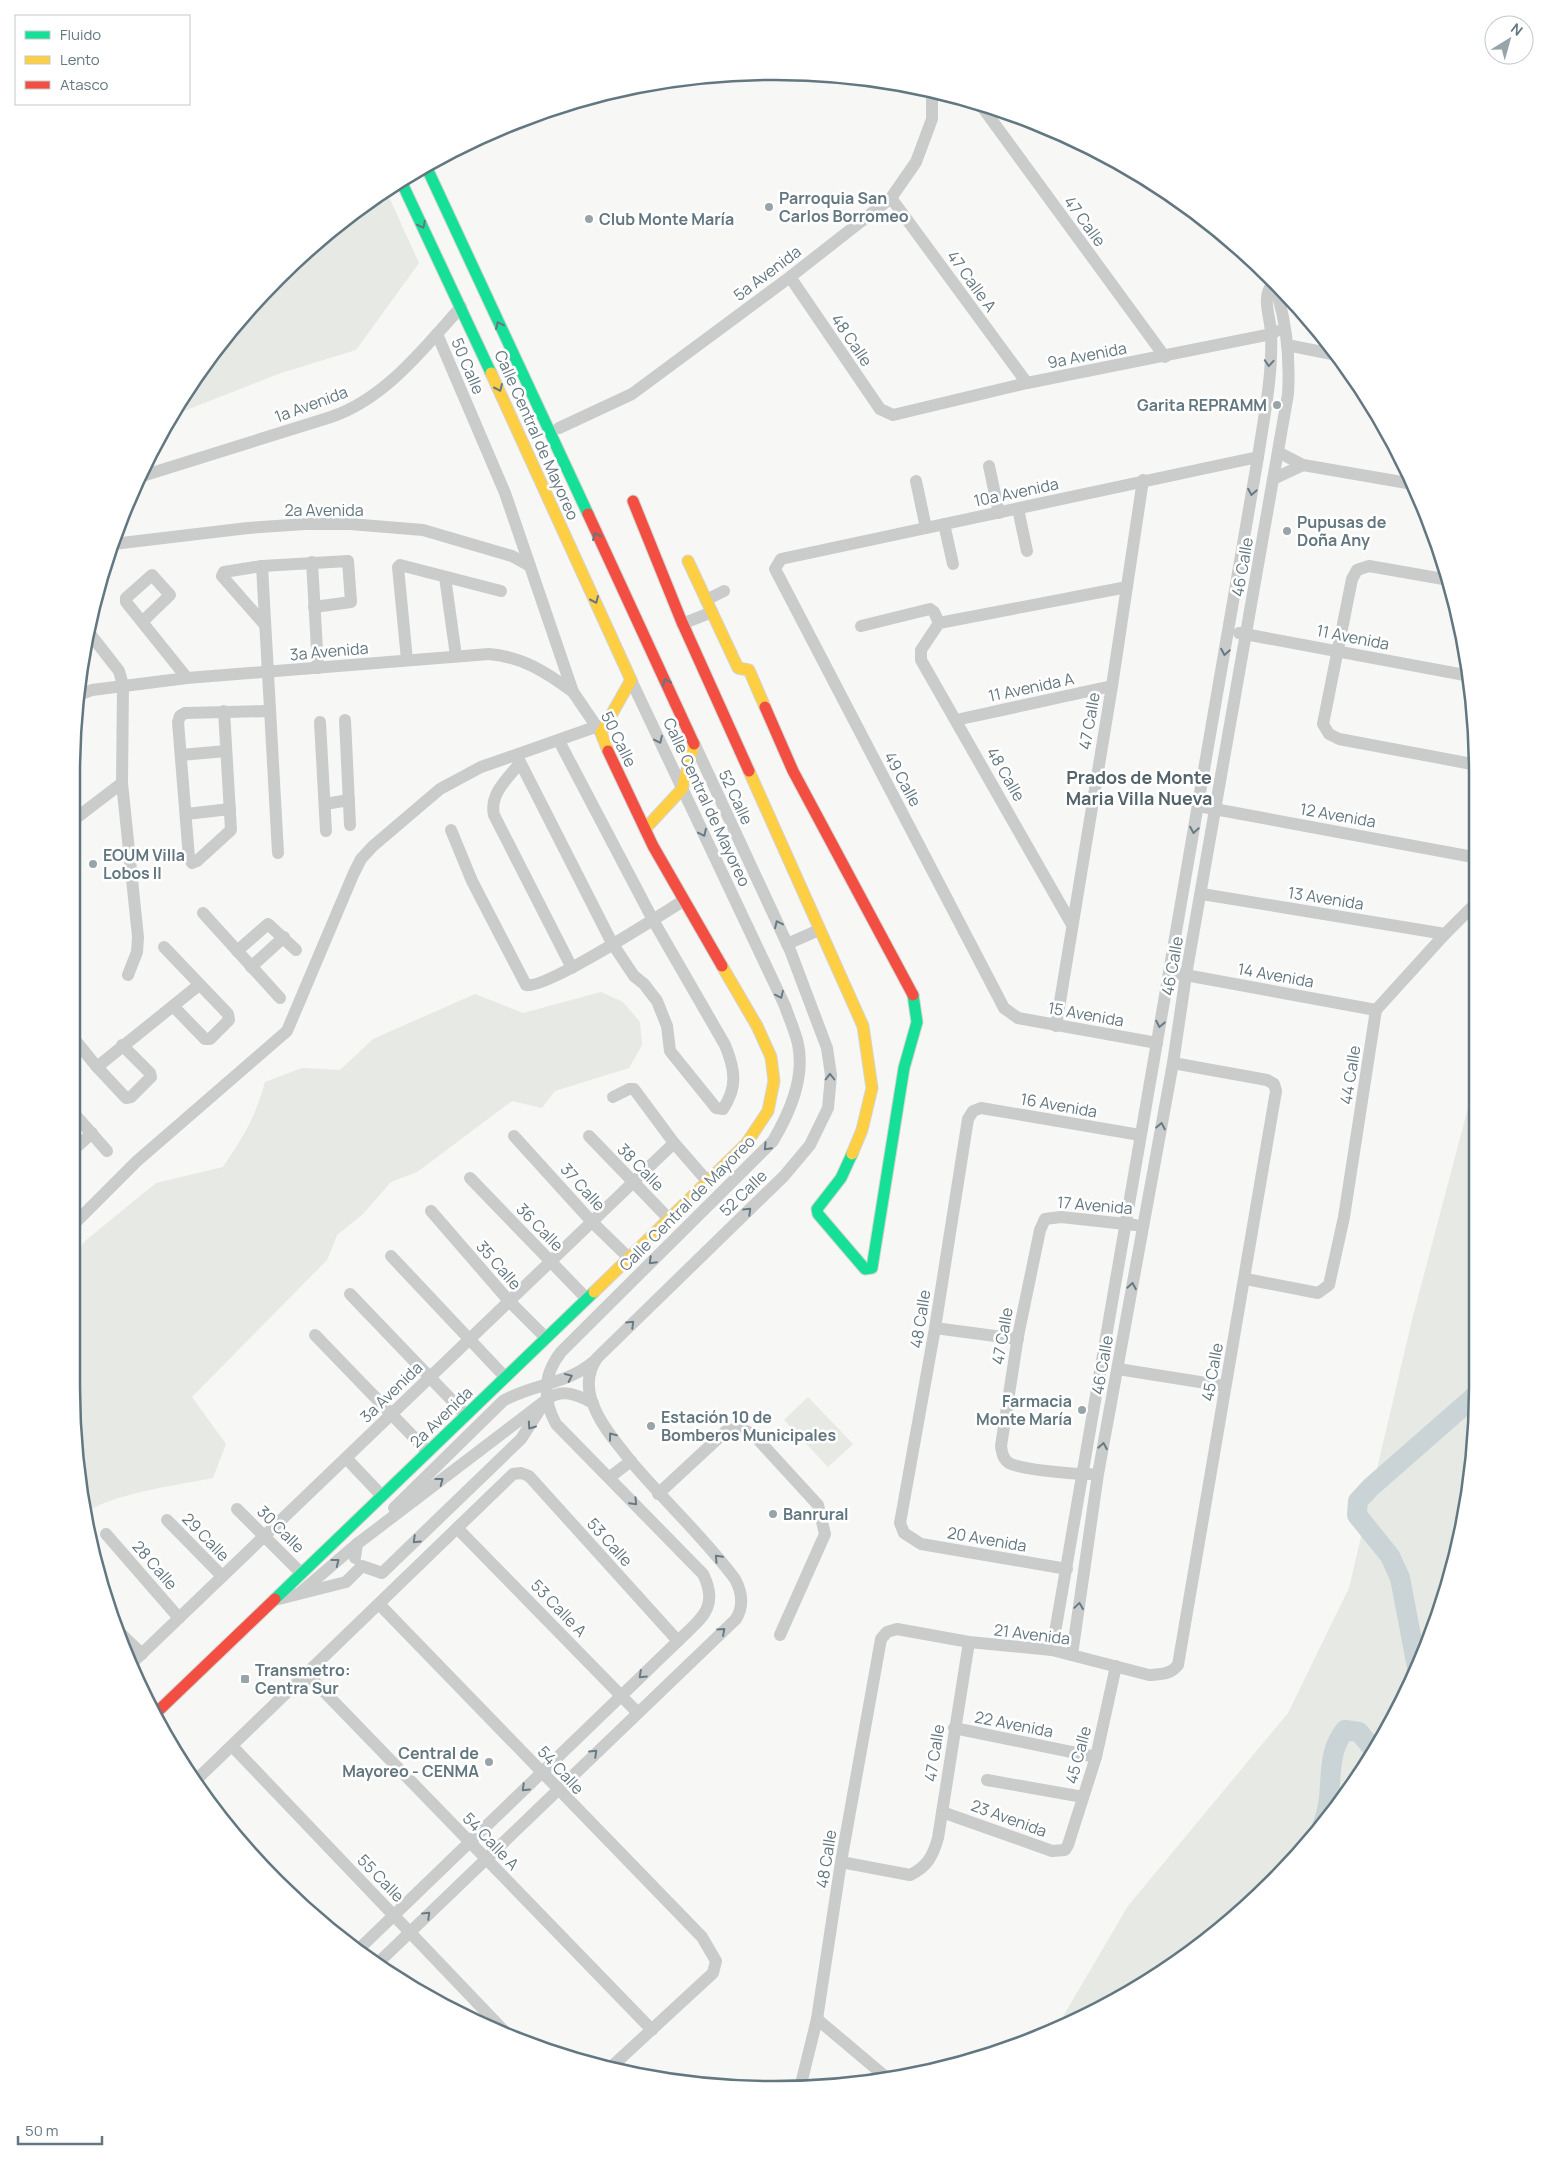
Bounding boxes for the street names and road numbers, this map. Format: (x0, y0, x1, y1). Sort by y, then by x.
street label: 47 Calle (1059, 191, 1111, 251)
street label: 5a Avenida (729, 240, 805, 306)
street label: 47 Calle A (942, 246, 1002, 316)
street label: 48 Calle (826, 309, 878, 371)
street label: 50 Calle (446, 334, 490, 398)
street label: 9a Avenida (1046, 337, 1128, 373)
street label: Calle Central de Mayoreo (490, 346, 584, 524)
street label: 1a Avenida (271, 381, 351, 427)
street label: 10a Avenida (972, 472, 1060, 512)
street label: 2a Avenida (284, 499, 364, 521)
street label: 46 Calle (1226, 536, 1258, 598)
street label: 11 Avenida (1315, 619, 1391, 655)
street label: 3a Avenida (289, 637, 369, 665)
street label: 11 Avenida A (986, 667, 1076, 707)
street label: 47 Calle (1073, 691, 1105, 751)
street label: 50 Calle (596, 708, 642, 770)
street label: Calle Central de Mayoreo (658, 714, 756, 890)
street label: 48 Calle (982, 743, 1030, 805)
street label: 49 Calle (879, 748, 927, 810)
street label: 52 Calle (714, 766, 758, 828)
street label: 12 Avenida (1298, 798, 1378, 832)
street label: 13 Avenida (1287, 881, 1365, 915)
street label: 46 Calle (1156, 935, 1188, 997)
street label: 14 Avenida (1236, 957, 1316, 993)
street label: 15 Avenida (1046, 997, 1126, 1031)
street label: 44 Calle (1334, 1044, 1366, 1106)
street label: 16 Avenida (1019, 1087, 1099, 1123)
street label: Calle Central de Mayoreo (614, 1130, 760, 1276)
street label: 38 Calle (613, 1138, 669, 1196)
street label: 37 Calle (556, 1158, 610, 1216)
street label: 52 Calle (714, 1165, 772, 1221)
street label: 17 Avenida (1056, 1191, 1134, 1219)
street label: 36 Calle (512, 1198, 568, 1256)
street label: 35 Calle (472, 1236, 526, 1294)
street label: 48 Calle (905, 1288, 935, 1350)
street label: 47 Calle (986, 1306, 1018, 1366)
street label: 46 Calle (1086, 1334, 1118, 1396)
street label: 45 Calle (1196, 1341, 1228, 1403)
street label: 3a Avenida (355, 1357, 427, 1427)
street label: 2a Avenida (405, 1382, 477, 1452)
street label: 30 Calle (252, 1500, 310, 1558)
street label: 29 Calle (177, 1508, 235, 1566)
street label: 53 Calle (582, 1513, 638, 1571)
street label: 20 Avenida (946, 1521, 1028, 1557)
street label: 28 Calle (127, 1536, 183, 1594)
street label: 53 Calle A (526, 1575, 592, 1641)
street label: 21 Avenida (993, 1618, 1071, 1650)
street label: 22 Avenida (973, 1706, 1055, 1742)
street label: 47 Calle (919, 1723, 949, 1783)
street label: 45 Calle (1060, 1724, 1096, 1786)
street label: 54 Calle (533, 1741, 589, 1799)
street label: 23 Avenida (968, 1794, 1050, 1842)
street label: 54 Calle A (458, 1807, 524, 1875)
street label: 48 Calle (811, 1828, 841, 1890)
street label: 55 Calle (353, 1849, 409, 1907)

